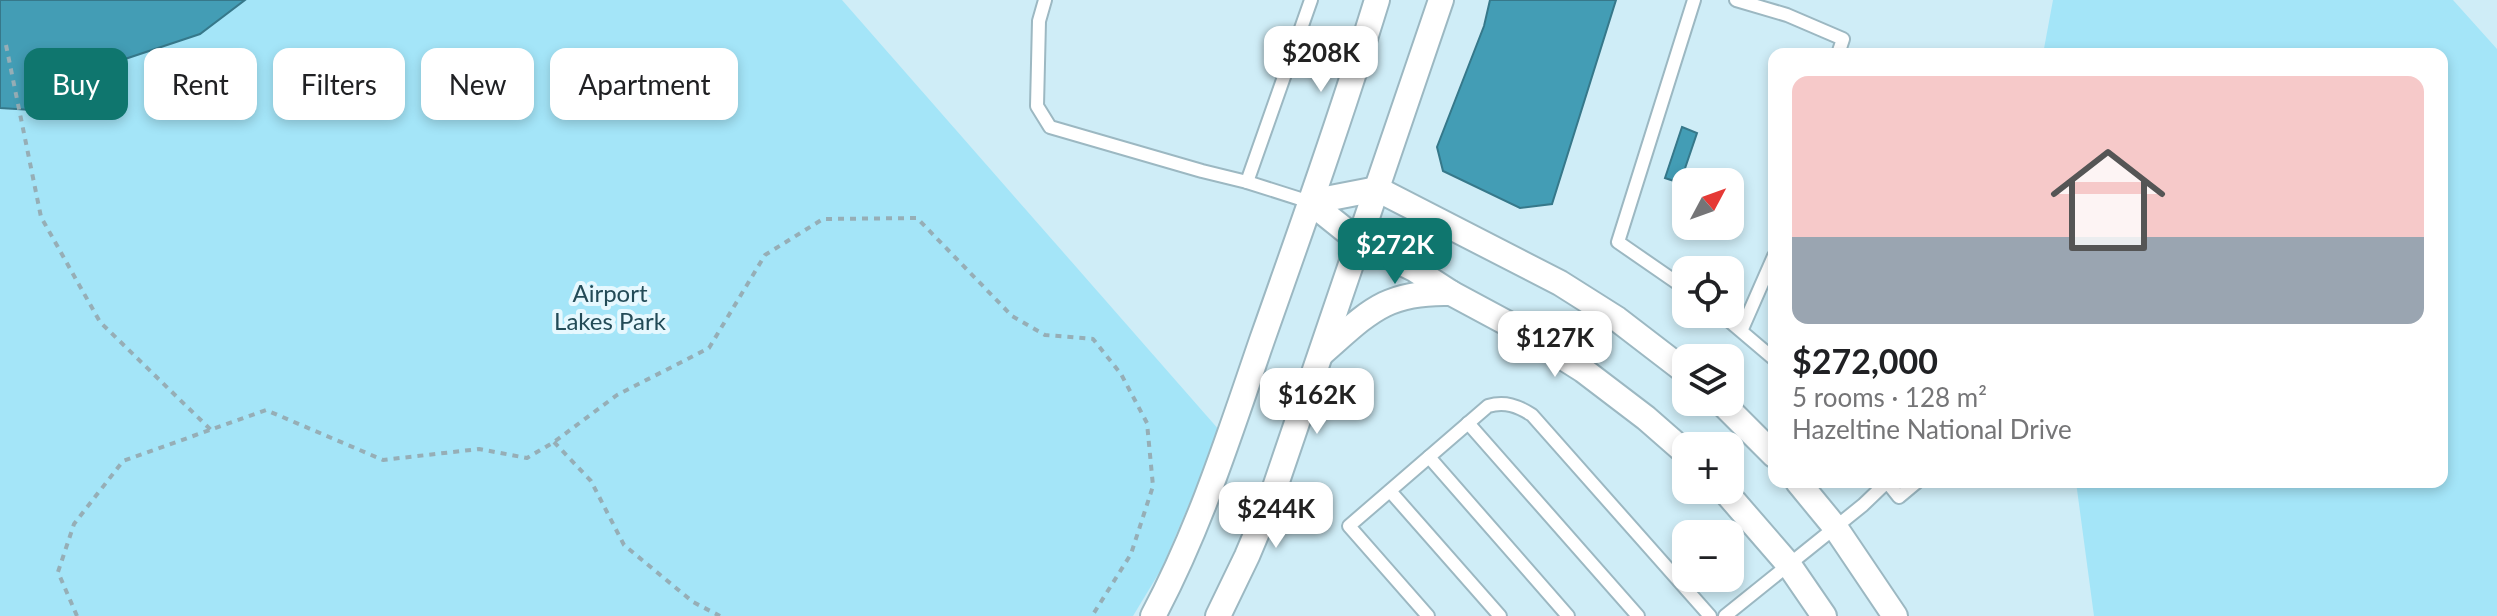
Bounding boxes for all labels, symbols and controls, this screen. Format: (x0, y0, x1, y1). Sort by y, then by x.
pin: $208K (1265, 26, 1377, 94)
text: $208K (1282, 36, 1360, 68)
chip: Buy (24, 48, 128, 120)
chip: Rent (144, 48, 257, 120)
chip: Filters (273, 48, 405, 120)
chip: New (421, 48, 534, 120)
chip: Apartment (550, 48, 738, 120)
icon: home (2036, 128, 2180, 272)
north arrow (1672, 168, 1744, 240)
map controls (1672, 168, 1744, 592)
pin: $272K (1339, 218, 1451, 286)
text: $272K (1356, 228, 1434, 260)
button: locate (1672, 256, 1744, 328)
park label: Airport Lakes Park (554, 278, 667, 335)
pin: $127K (1499, 311, 1611, 379)
text: $127K (1516, 321, 1594, 353)
text: $272,000 (1792, 340, 1938, 381)
button: layers (1672, 344, 1744, 416)
pin: $162K (1261, 368, 1373, 436)
text: $162K (1278, 378, 1356, 410)
text: 5 rooms · 128 m² (1792, 381, 1987, 413)
text: Hazeltine National Drive (1792, 413, 2072, 445)
button: + (1672, 432, 1744, 504)
pin: $244K (1220, 482, 1332, 550)
text: $244K (1237, 492, 1315, 524)
button: − (1672, 520, 1744, 592)

